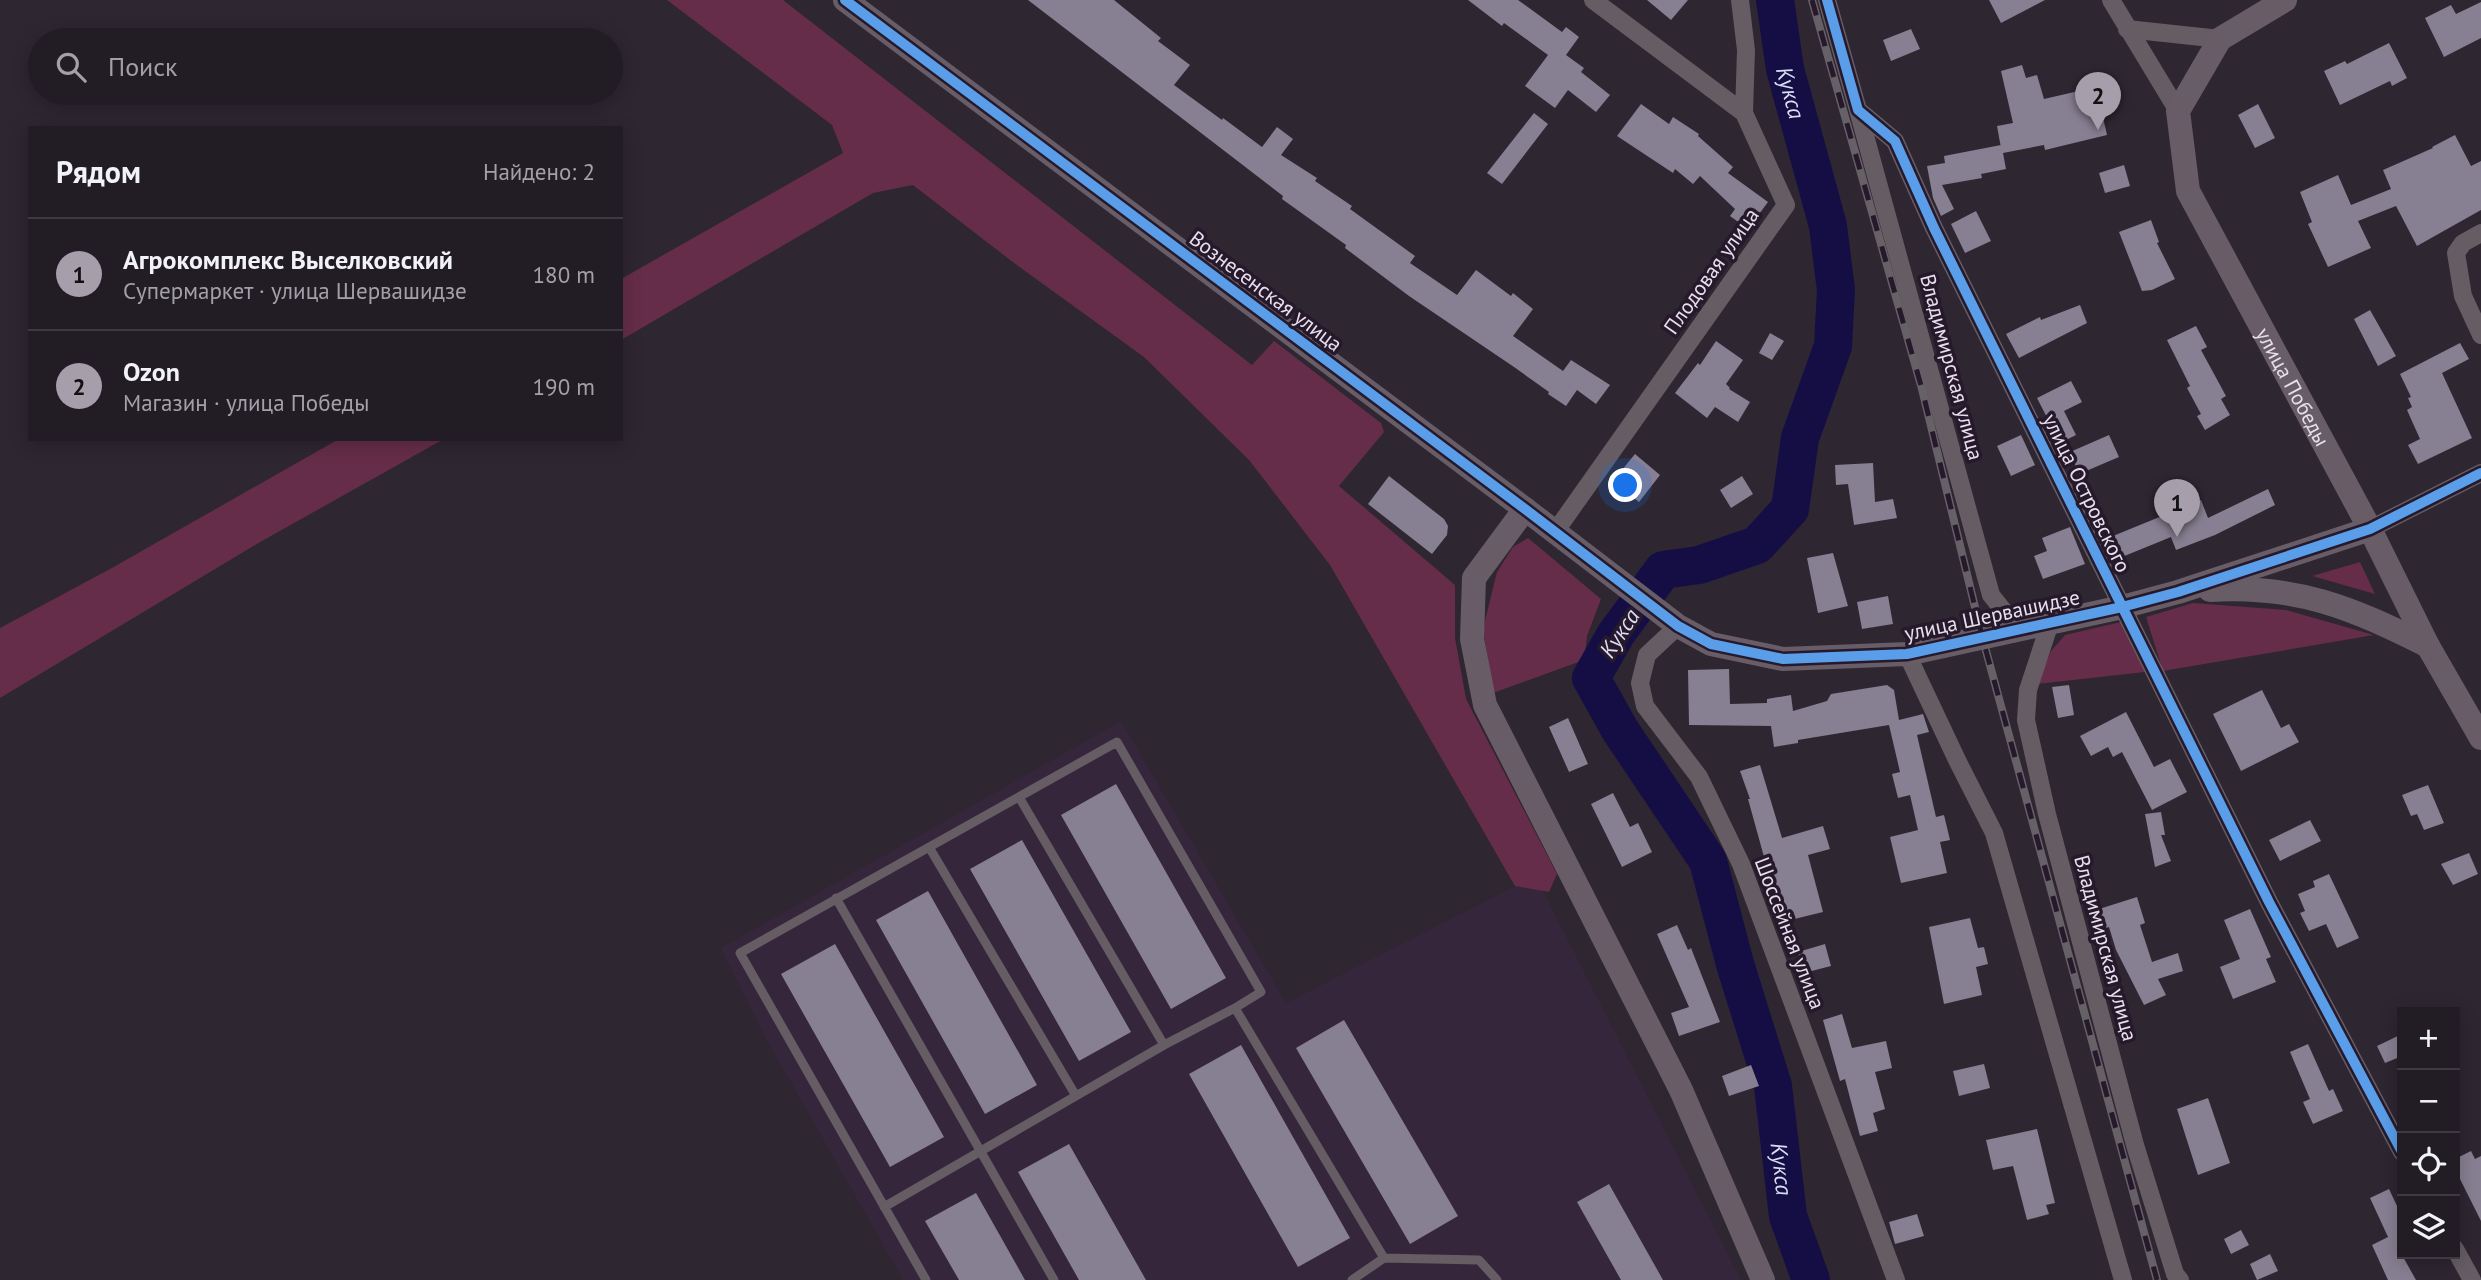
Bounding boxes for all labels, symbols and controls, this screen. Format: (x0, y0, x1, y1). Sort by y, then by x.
search box (28, 28, 623, 105)
icon: search (52, 48, 90, 86)
text: Поиск (108, 50, 177, 83)
water label: Кукса (1770, 63, 1812, 122)
pin: 2 (2075, 72, 2121, 130)
text: Рядом (56, 152, 141, 191)
text: Найдено: 2 (483, 157, 595, 186)
street label: Плодовая улица (1657, 203, 1765, 339)
street label: Вознесенская улица (1184, 225, 1348, 357)
text: Агрокомплекс Выселковский (123, 243, 453, 276)
text: 1 (72, 260, 86, 289)
text: 180 m (533, 260, 595, 289)
street label: Владимирская улица (1914, 271, 1990, 463)
text: Супермаркет · улица Шервашидзе (123, 276, 467, 305)
street label: улица Победы (2250, 323, 2336, 451)
text: Ozon (123, 355, 180, 388)
text: 2 (72, 372, 86, 401)
text: 190 m (533, 372, 595, 401)
text: Магазин · улица Победы (123, 388, 369, 417)
street label: улица Островского (2037, 409, 2137, 577)
your location (1608, 468, 1642, 502)
pin: 1 (2154, 479, 2200, 537)
street label: улица Шервашидзе (1902, 583, 2082, 647)
water label: Кукса (1592, 603, 1646, 663)
street label: Владимирская улица (2068, 852, 2144, 1044)
street label: Шоссейная улица (1749, 853, 1831, 1013)
map controls (2397, 1007, 2460, 1259)
button: + (2397, 1007, 2460, 1070)
button: − (2397, 1070, 2460, 1133)
button: locate (2397, 1133, 2460, 1196)
water label: Кукса (1765, 1141, 1800, 1197)
button: layers (2397, 1196, 2460, 1259)

